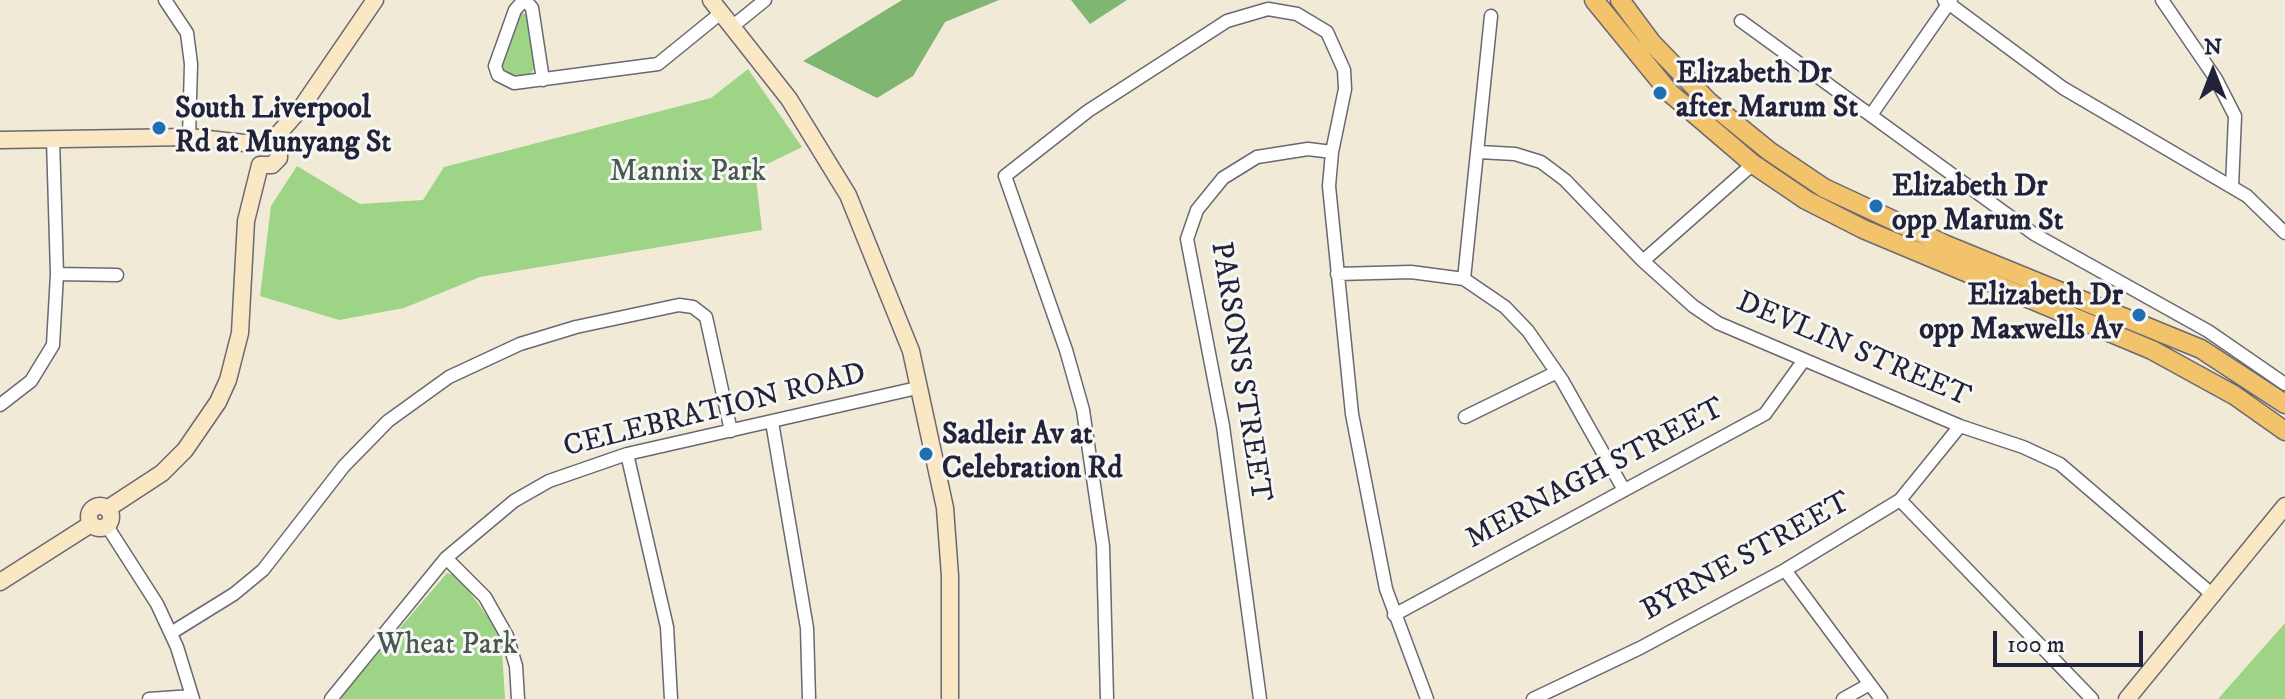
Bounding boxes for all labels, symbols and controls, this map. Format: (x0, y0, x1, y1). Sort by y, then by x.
north arrow (2173, 32, 2253, 112)
text: N (2204, 34, 2222, 61)
place label: Elizabeth Dr after Marum St (1676, 58, 1858, 128)
marker: Elizabeth Dr after Marum St (1651, 84, 1669, 102)
place label: South Liverpool Rd at Munyang St (175, 93, 391, 164)
marker: South Liverpool Rd at Munyang St (150, 119, 168, 137)
park label: Mannix Park (610, 156, 766, 192)
place label: Elizabeth Dr opp Marum St (1892, 171, 2063, 242)
marker: Elizabeth Dr opp Marum St (1867, 197, 1885, 215)
street label: PARSONS STREET (1201, 240, 1277, 504)
place label: Elizabeth Dr opp Maxwells Av (1919, 280, 2123, 350)
street label: DEVLIN STREET (1730, 285, 1976, 417)
marker: Elizabeth Dr opp Maxwells Av (2130, 306, 2148, 324)
street label: CELEBRATION ROAD (560, 357, 870, 467)
street label: MERNAGH STREET (1461, 392, 1731, 558)
place label: Sadleir Av at Celebration Rd (942, 419, 1122, 490)
marker: Sadleir Av at Celebration Rd (917, 445, 935, 463)
street label: BYRNE STREET (1636, 486, 1858, 630)
scale bar (1997, 615, 2147, 665)
park label: Wheat Park (376, 629, 518, 665)
text: 100 m (2007, 630, 2065, 660)

